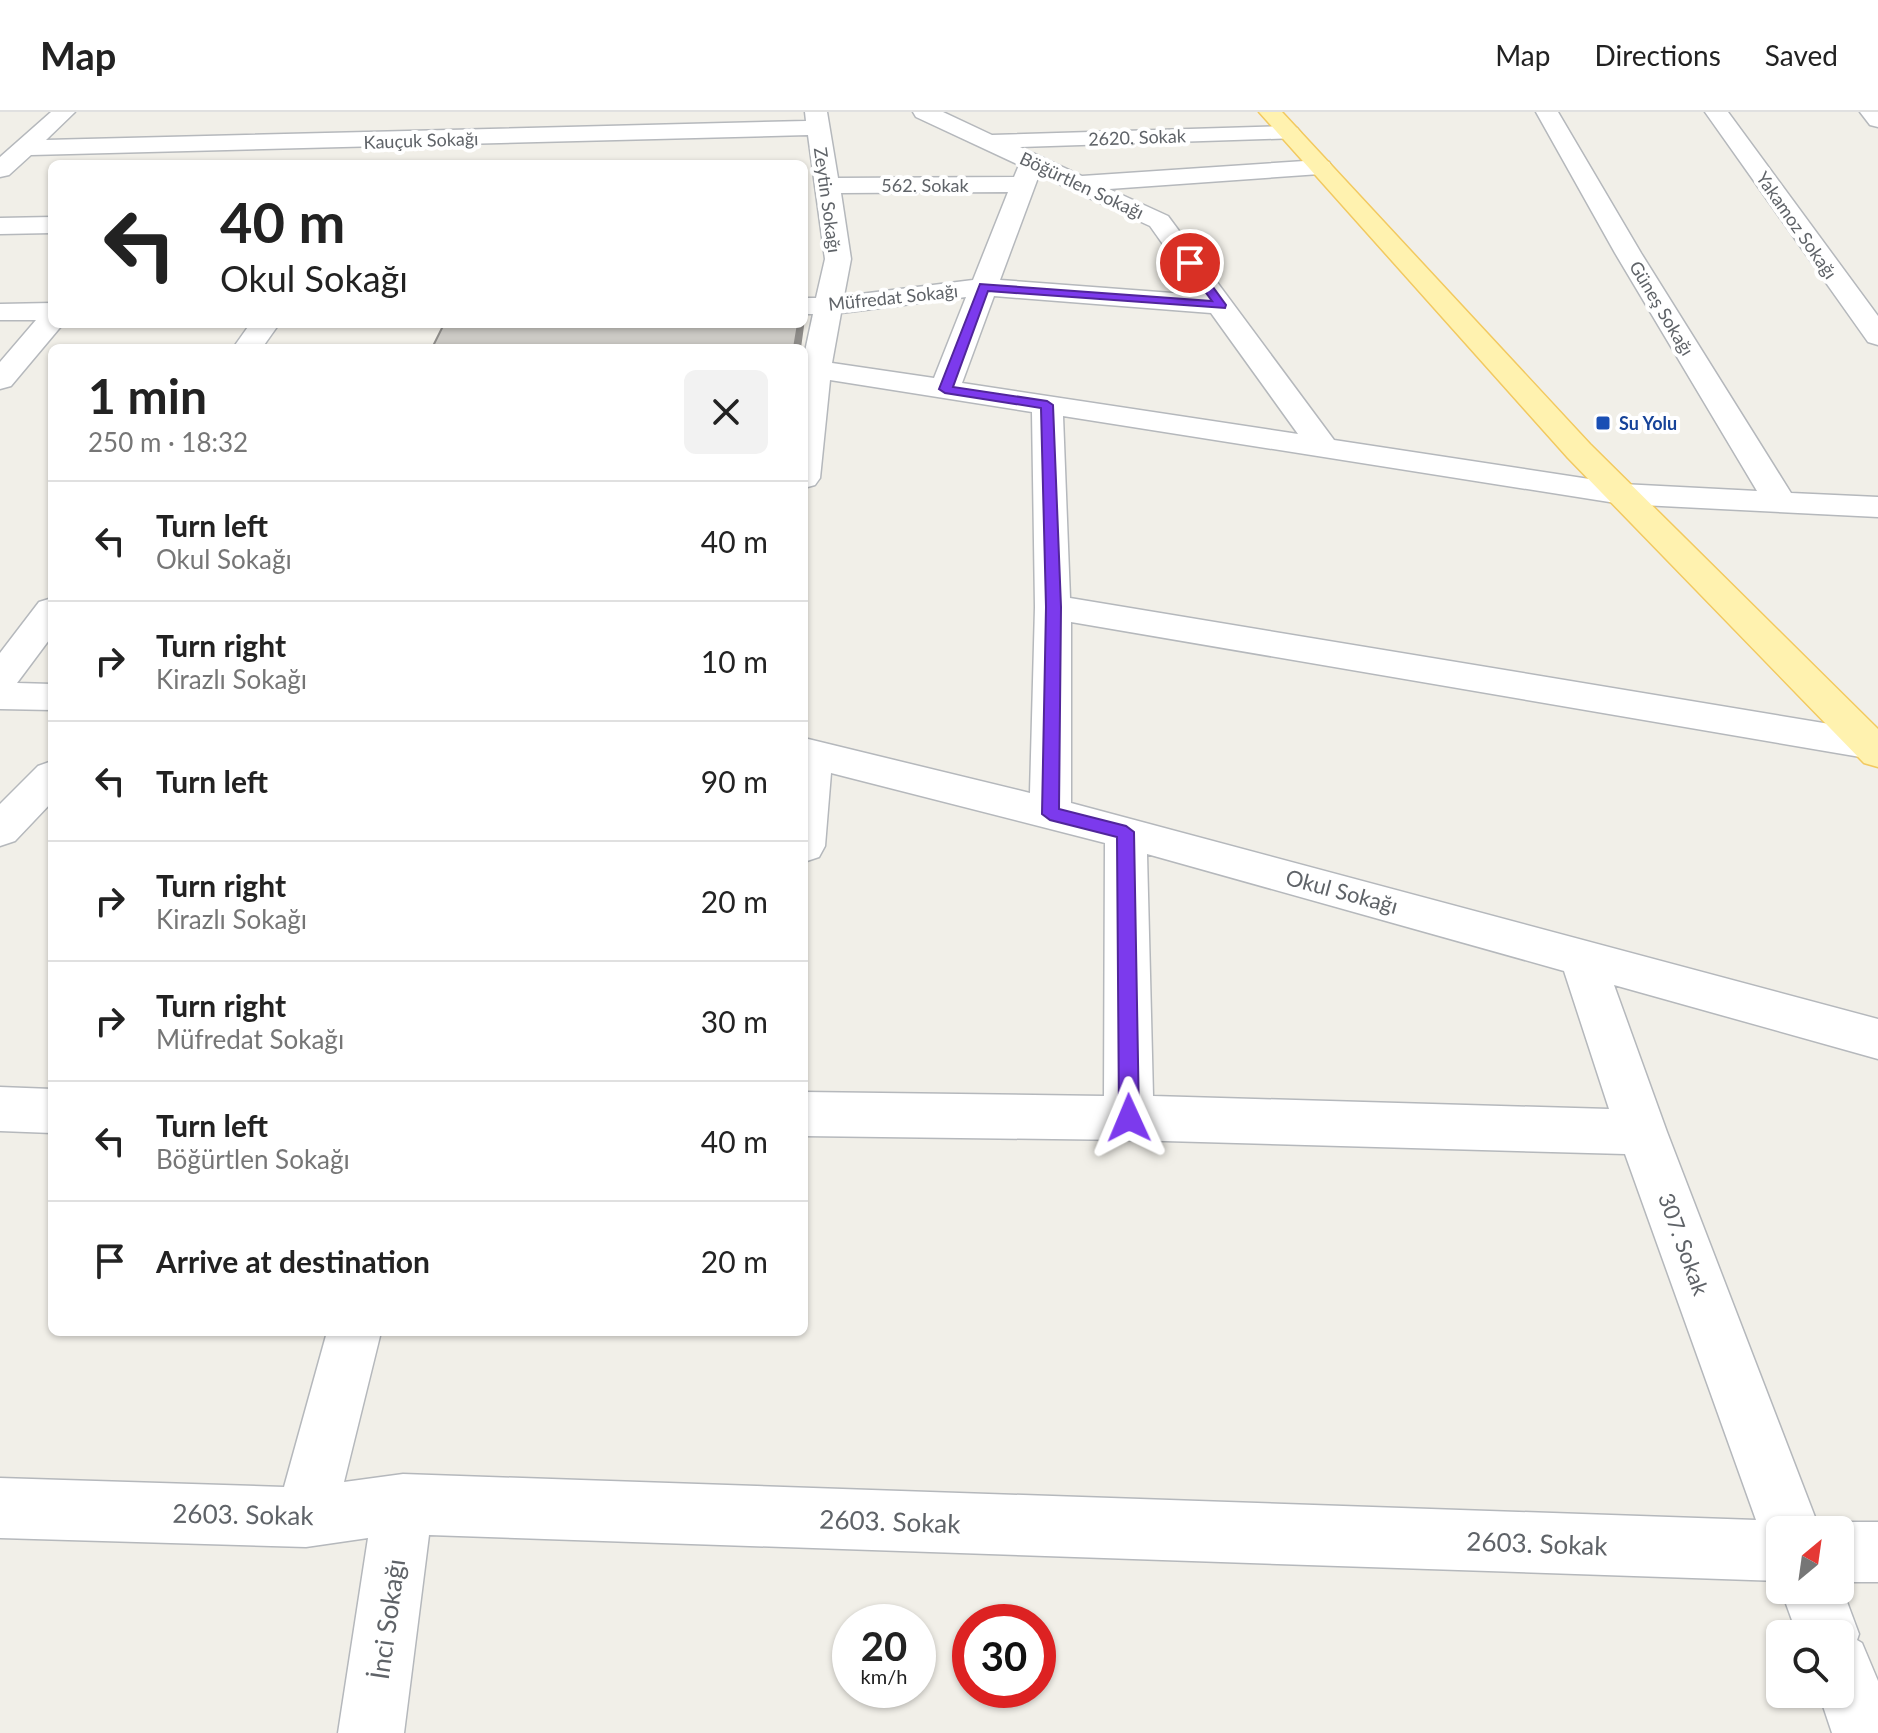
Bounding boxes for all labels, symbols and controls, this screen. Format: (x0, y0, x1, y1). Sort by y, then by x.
text: Map (40, 32, 116, 78)
text: Map (1495, 38, 1550, 72)
text: Directions (1594, 38, 1721, 72)
text: Saved (1765, 38, 1838, 72)
street label: 2620. Sokak (1088, 124, 1187, 150)
street label: Kauçuk Sokağı (363, 127, 479, 153)
street label: Zeytin Sokağı (810, 146, 846, 254)
street label: Böğürtlen Sokağı (1017, 147, 1147, 223)
street label: Yakamoz Sokağı (1752, 167, 1842, 283)
street label: 562. Sokak (881, 174, 970, 196)
text: 40 m (220, 188, 345, 255)
icon: left (88, 192, 192, 296)
pin (1156, 229, 1224, 297)
icon: arrive (1168, 241, 1212, 285)
text: Okul Sokağı (220, 256, 408, 300)
street label: Güneş Sokağı (1625, 257, 1699, 359)
street label: Müfredat Sokağı (827, 279, 959, 315)
text: 1 min (88, 367, 207, 424)
button: close (684, 370, 768, 454)
place label: Su Yolu (1619, 412, 1677, 434)
marker: Su Yolu (1594, 414, 1612, 432)
text: 250 m · 18:32 (88, 426, 248, 458)
text: Turn left (156, 507, 268, 543)
icon: left (88, 519, 132, 563)
text: 40 m (701, 523, 768, 559)
text: Okul Sokağı (156, 543, 292, 575)
text: Turn right (156, 627, 286, 663)
icon: right (88, 639, 132, 683)
text: 10 m (701, 643, 768, 679)
text: Kirazlı Sokağı (156, 663, 307, 695)
icon: left (88, 759, 132, 803)
text: Turn left (156, 763, 268, 799)
text: 90 m (701, 763, 768, 799)
street label: Okul Sokağı (1283, 863, 1401, 919)
text: Turn right (156, 867, 286, 903)
icon: right (88, 879, 132, 923)
text: 20 m (701, 883, 768, 919)
text: Kirazlı Sokağı (156, 903, 307, 935)
text: Turn right (156, 987, 286, 1023)
icon: right (88, 999, 132, 1043)
text: 30 m (701, 1003, 768, 1039)
text: Müfredat Sokağı (156, 1023, 344, 1055)
position arrow (1087, 1076, 1171, 1160)
text: Turn left (156, 1107, 268, 1143)
icon: left (88, 1119, 132, 1163)
text: 40 m (701, 1123, 768, 1159)
text: Böğürtlen Sokağı (156, 1143, 350, 1175)
street label: 307. Sokak (1653, 1189, 1715, 1300)
icon: arrive (88, 1239, 132, 1283)
text: Arrive at destination (156, 1243, 430, 1279)
text: 20 m (701, 1243, 768, 1279)
street label: 2603. Sokak (172, 1497, 315, 1531)
street label: 2603. Sokak (819, 1503, 962, 1539)
north arrow (1766, 1516, 1854, 1604)
map controls (1766, 1516, 1854, 1708)
street label: 2603. Sokak (1466, 1525, 1609, 1561)
street label: İnci Sokağı (363, 1557, 411, 1681)
speed limit sign: 30 (952, 1604, 1056, 1708)
button: search (1766, 1620, 1854, 1708)
text: 20 (861, 1622, 907, 1670)
text: km/h (861, 1664, 907, 1688)

